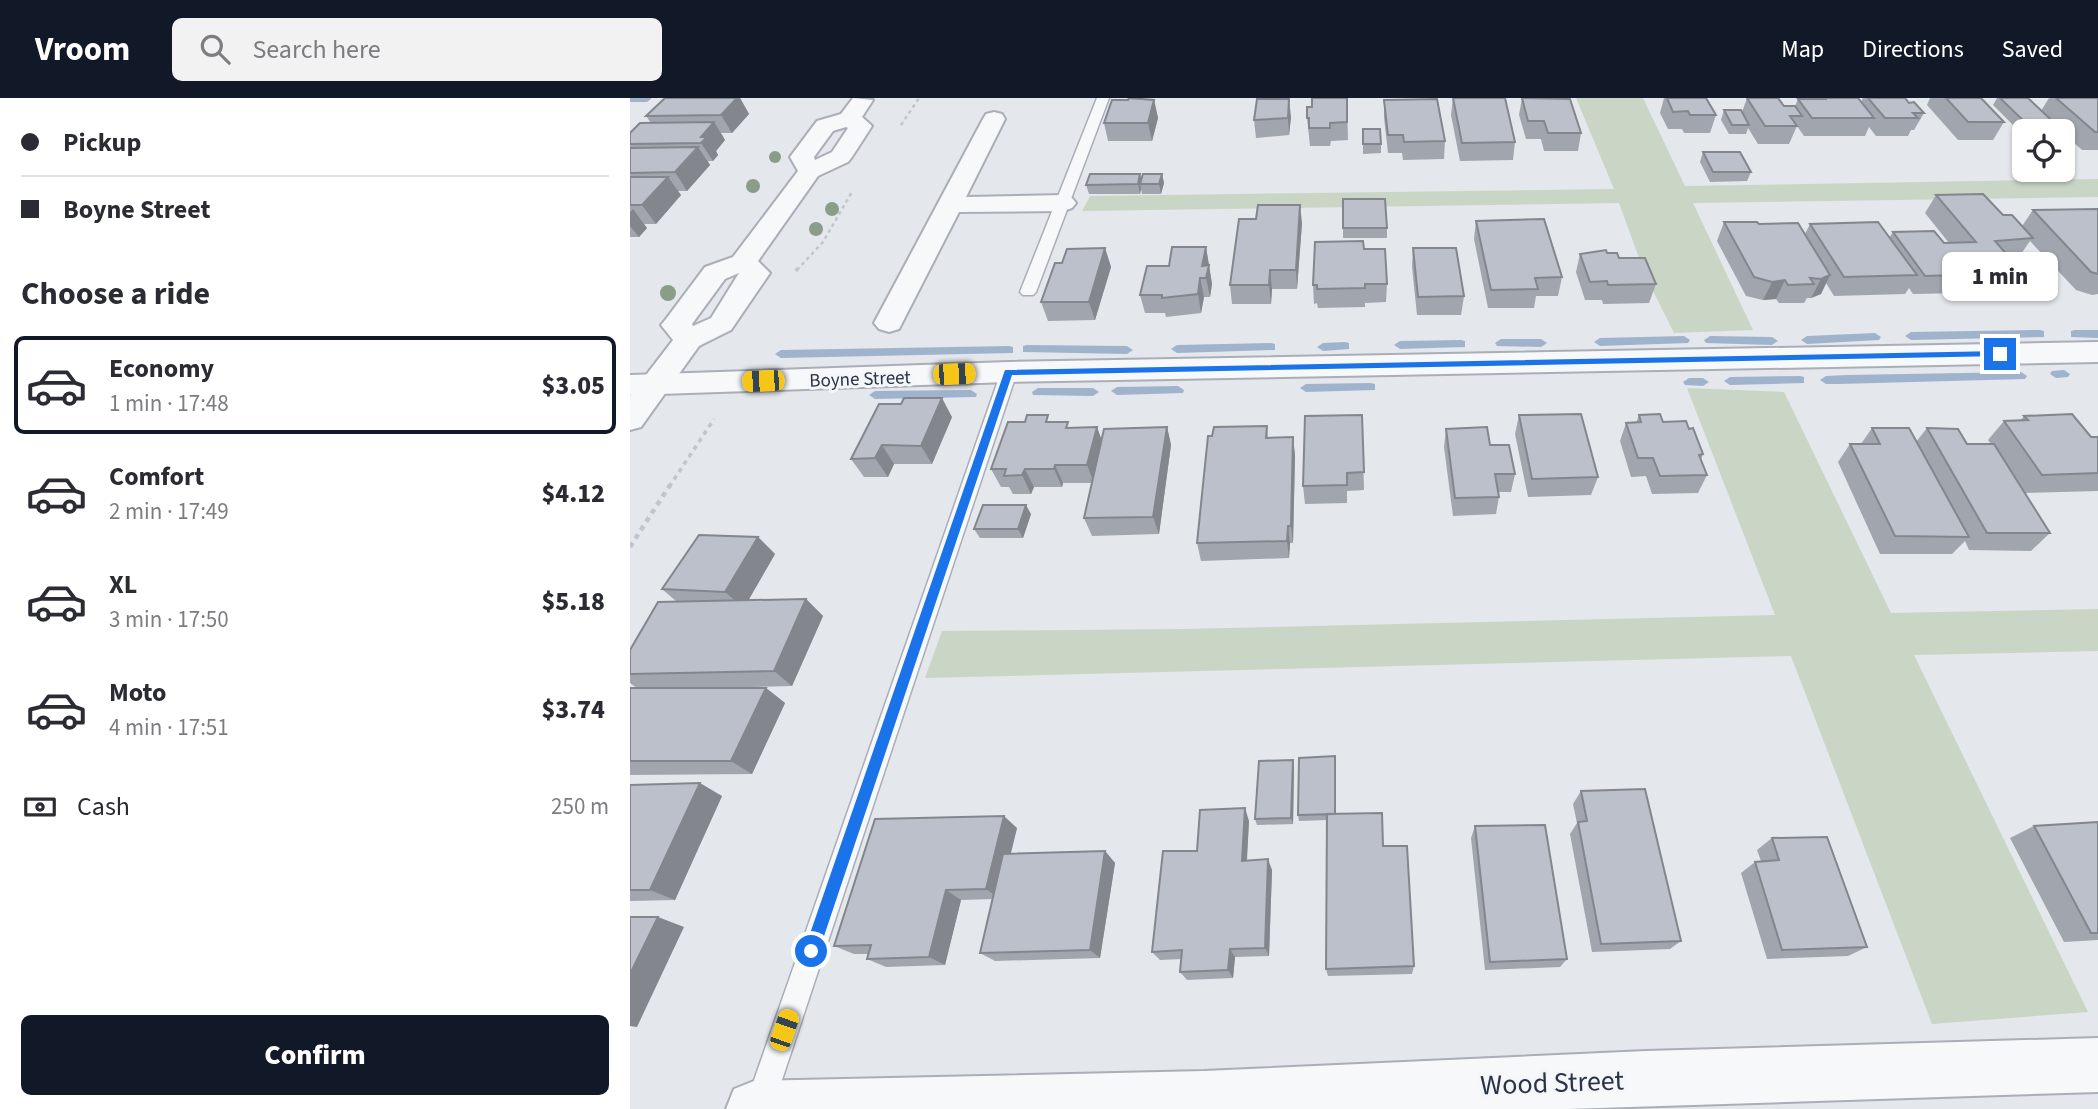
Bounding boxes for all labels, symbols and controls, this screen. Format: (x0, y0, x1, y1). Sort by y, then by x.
search box (172, 18, 662, 81)
text: Vroom (35, 26, 130, 73)
icon: search (196, 30, 234, 68)
text: Search here (252, 31, 381, 68)
text: Map (1781, 32, 1824, 67)
text: Directions (1862, 32, 1964, 67)
text: Saved (2002, 32, 2063, 67)
map controls (2012, 119, 2075, 182)
button: locate (2012, 119, 2075, 182)
text: Pickup (63, 124, 141, 161)
text: Boyne Street (63, 191, 210, 228)
callout: 1 min (1942, 252, 2058, 302)
text: 1 min (1972, 260, 2028, 293)
text: Choose a ride (21, 271, 210, 317)
route end (1984, 338, 2016, 370)
text: Economy (109, 350, 214, 387)
icon: car (25, 354, 88, 417)
car (933, 363, 976, 385)
street label: Boyne Street (809, 364, 912, 395)
text: $3.05 (541, 367, 605, 404)
car (742, 370, 785, 392)
text: 1 min · 17:48 (109, 387, 229, 420)
text: Comfort (109, 458, 204, 495)
icon: car (25, 462, 88, 525)
text: $4.12 (541, 475, 605, 512)
text: 2 min · 17:49 (109, 495, 229, 528)
text: XL (109, 566, 137, 603)
icon: car (25, 570, 88, 633)
text: $5.18 (541, 583, 605, 620)
text: 3 min · 17:50 (109, 603, 229, 636)
text: Moto (109, 674, 166, 711)
icon: car (25, 678, 88, 741)
text: $3.74 (541, 691, 605, 728)
text: 4 min · 17:51 (109, 711, 229, 744)
icon: cash (21, 788, 59, 826)
text: Cash (77, 788, 130, 825)
text: 250 m (551, 790, 609, 823)
route start (795, 935, 827, 967)
car (768, 1007, 801, 1053)
button: Confirm (21, 1015, 609, 1095)
street label: Wood Street (1480, 1060, 1625, 1105)

